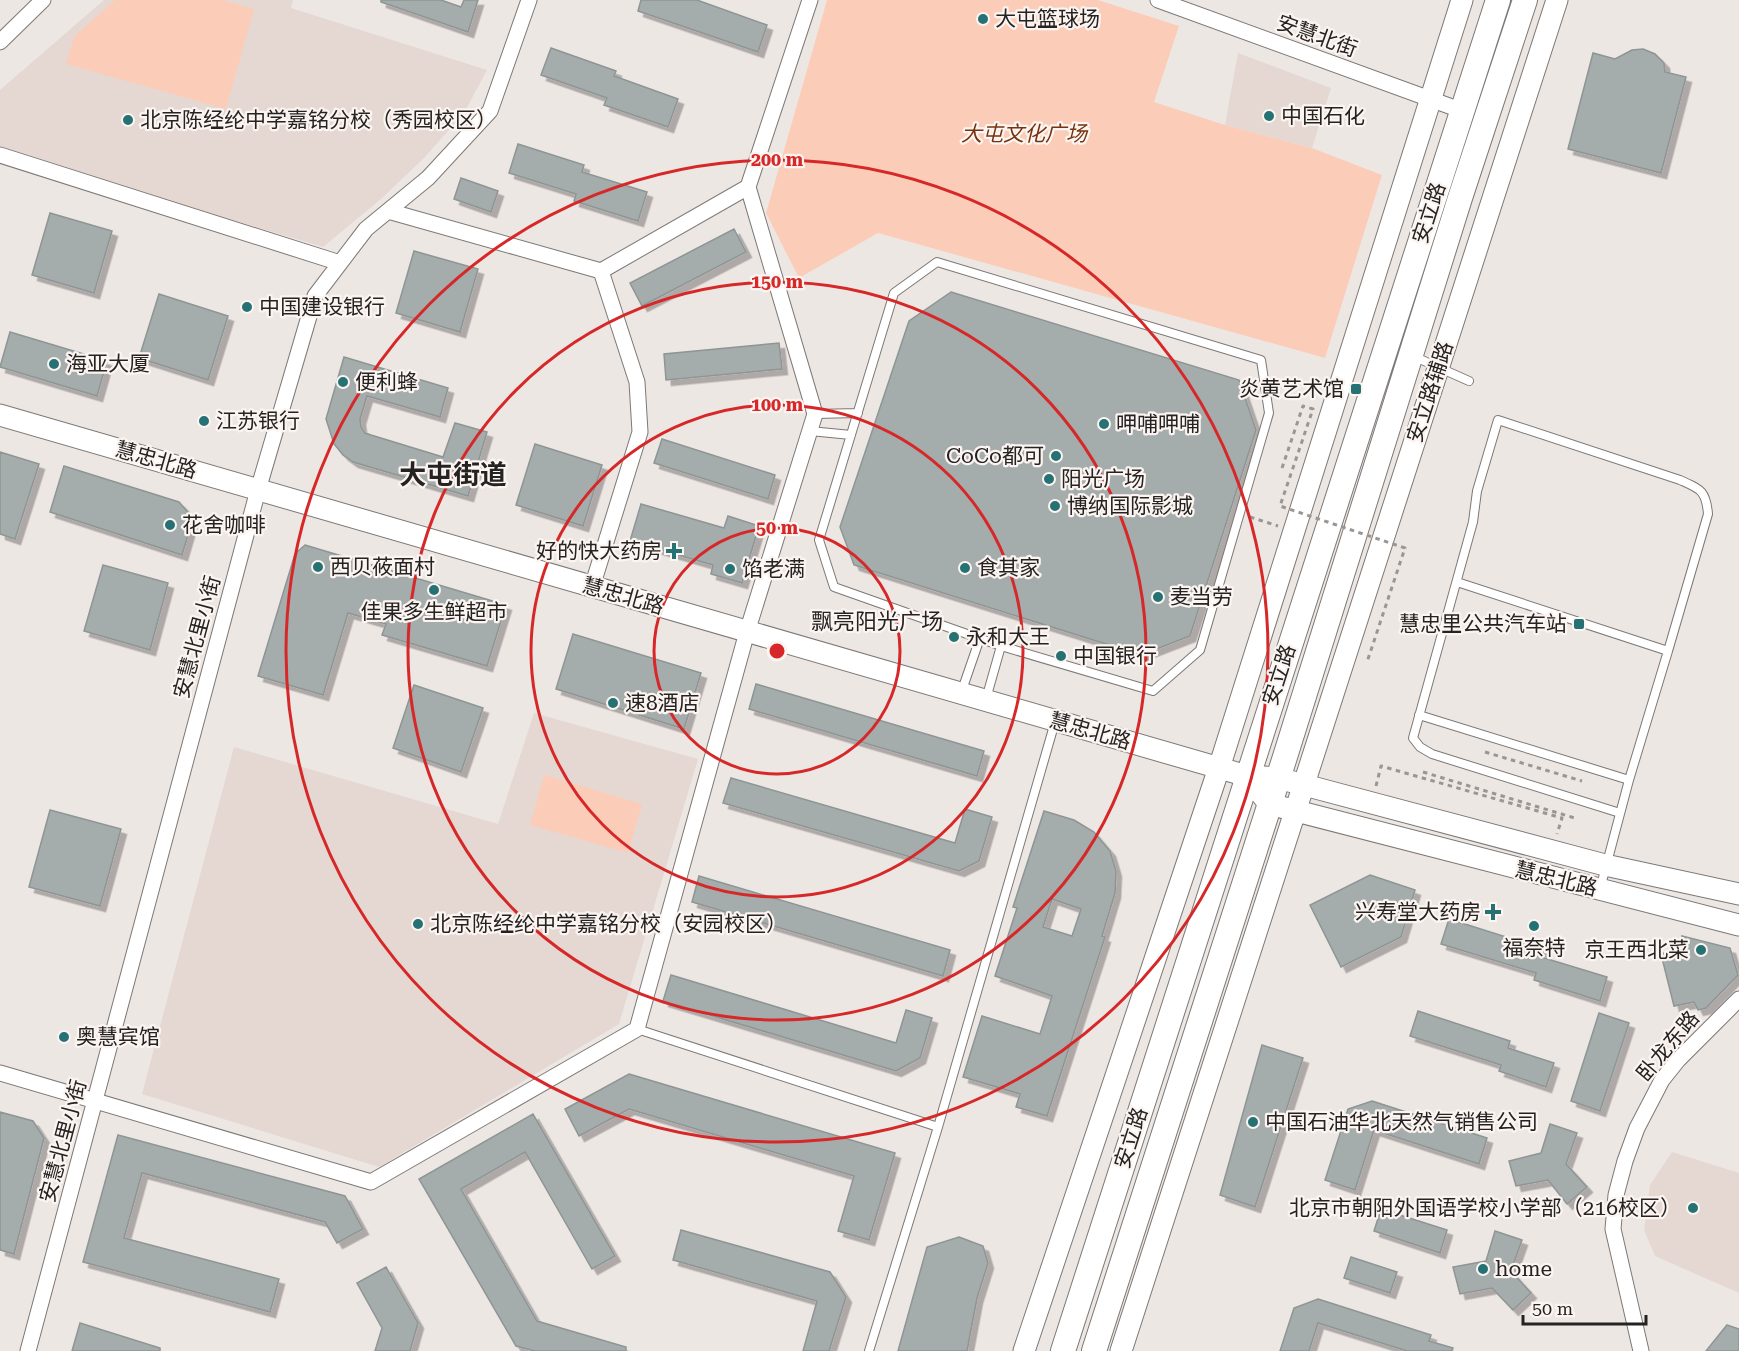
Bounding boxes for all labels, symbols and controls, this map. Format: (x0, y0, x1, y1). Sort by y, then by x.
place label: 大屯篮球场 (995, 7, 1100, 31)
street label: 安慧北街 (1273, 10, 1361, 62)
marker: 大屯篮球场 (976, 12, 990, 26)
place label: 中国石化 (1281, 104, 1365, 128)
place label: 北京陈经纶中学嘉铭分校（秀园校区） (140, 108, 497, 132)
marker: 中国石化 (1262, 109, 1276, 123)
marker: 北京陈经纶中学嘉铭分校（秀园校区） (121, 113, 135, 127)
park label: 大屯文化广场 (961, 122, 1089, 146)
text: 200 m (751, 149, 804, 170)
street label: 安立路 (1408, 179, 1450, 247)
text: 150 m (751, 271, 804, 292)
place label: 中国建设银行 (259, 295, 385, 319)
marker: 中国建设银行 (240, 300, 254, 314)
street label: 安立路辅路 (1402, 338, 1458, 446)
place label: 海亚大厦 (66, 352, 150, 376)
marker: 海亚大厦 (47, 357, 61, 371)
place label: 便利蜂 (355, 370, 418, 394)
marker: 便利蜂 (336, 375, 350, 389)
place label: 炎黄艺术馆 (1239, 377, 1344, 401)
marker: 炎黄艺术馆 (1349, 382, 1363, 396)
text: 100 m (751, 394, 804, 415)
place label: 江苏银行 (216, 409, 300, 433)
place label: 呷哺呷哺 (1116, 412, 1200, 436)
marker: 江苏银行 (197, 414, 211, 428)
marker: 呷哺呷哺 (1097, 417, 1111, 431)
street label: 慧忠北路 (112, 437, 200, 483)
place label: CoCo都可 (946, 444, 1044, 468)
marker: CoCo都可 (1049, 449, 1063, 463)
district label: 大屯街道 (399, 459, 507, 491)
place label: 阳光广场 (1061, 467, 1145, 491)
marker: 阳光广场 (1042, 472, 1056, 486)
place label: 博纳国际影城 (1067, 494, 1193, 518)
marker: 博纳国际影城 (1048, 499, 1062, 513)
place label: 花舍咖啡 (182, 513, 266, 537)
text: 50 m (756, 517, 799, 538)
marker: 花舍咖啡 (163, 518, 177, 532)
place label: 好的快大药房 (536, 539, 662, 563)
marker: 好的快大药房 (667, 544, 681, 558)
place label: 西贝莜面村 (330, 555, 435, 579)
place label: 食其家 (977, 556, 1040, 580)
place label: 馅老满 (742, 557, 805, 581)
marker: 西贝莜面村 (311, 560, 325, 574)
marker: 食其家 (958, 561, 972, 575)
marker: 馅老满 (723, 562, 737, 576)
street label: 安慧北里小街 (169, 573, 225, 701)
street label: 慧忠北路 (579, 573, 667, 619)
marker: 佳果多生鲜超市 (427, 583, 441, 597)
place label: 麦当劳 (1170, 585, 1233, 609)
marker: 麦当劳 (1151, 590, 1165, 604)
place label: 佳果多生鲜超市 (361, 600, 508, 624)
district label: 飘亮阳光广场 (811, 609, 943, 634)
place label: 慧忠里公共汽车站 (1399, 612, 1567, 636)
marker: 慧忠里公共汽车站 (1572, 617, 1586, 631)
place label: 永和大王 (966, 625, 1050, 649)
marker: 永和大王 (947, 630, 961, 644)
centre of rings (767, 641, 787, 661)
street label: 安立路 (1258, 641, 1300, 709)
place label: 中国银行 (1073, 644, 1157, 668)
marker: 中国银行 (1054, 649, 1068, 663)
place label: 速8酒店 (625, 691, 700, 715)
marker: 速8酒店 (606, 696, 620, 710)
street label: 慧忠北路 (1046, 708, 1134, 754)
street label: 慧忠北路 (1512, 857, 1600, 901)
place label: 兴寿堂大药房 (1355, 900, 1481, 924)
marker: 兴寿堂大药房 (1486, 905, 1500, 919)
place label: 北京陈经纶中学嘉铭分校（安园校区） (430, 912, 787, 936)
marker: 北京陈经纶中学嘉铭分校（安园校区） (411, 917, 425, 931)
marker: 福奈特 (1527, 919, 1541, 933)
place label: 福奈特 (1503, 936, 1566, 960)
place label: 京王西北菜 (1584, 938, 1689, 962)
marker: 京王西北菜 (1694, 943, 1708, 957)
street label: 卧龙东路 (1632, 1006, 1704, 1086)
place label: 奥慧宾馆 (76, 1025, 160, 1049)
marker: 奥慧宾馆 (57, 1030, 71, 1044)
street label: 安慧北里小街 (35, 1077, 91, 1205)
street label: 安立路 (1110, 1104, 1152, 1172)
place label: 中国石油华北天然气销售公司 (1265, 1110, 1538, 1134)
marker: 中国石油华北天然气销售公司 (1246, 1115, 1260, 1129)
place label: 北京市朝阳外国语学校小学部（216校区） (1289, 1196, 1681, 1220)
marker: 北京市朝阳外国语学校小学部（216校区） (1686, 1201, 1700, 1215)
place label: home (1495, 1257, 1552, 1281)
marker: home (1476, 1262, 1490, 1276)
scale bar (1523, 1288, 1646, 1326)
text: 50 m (1532, 1298, 1573, 1319)

